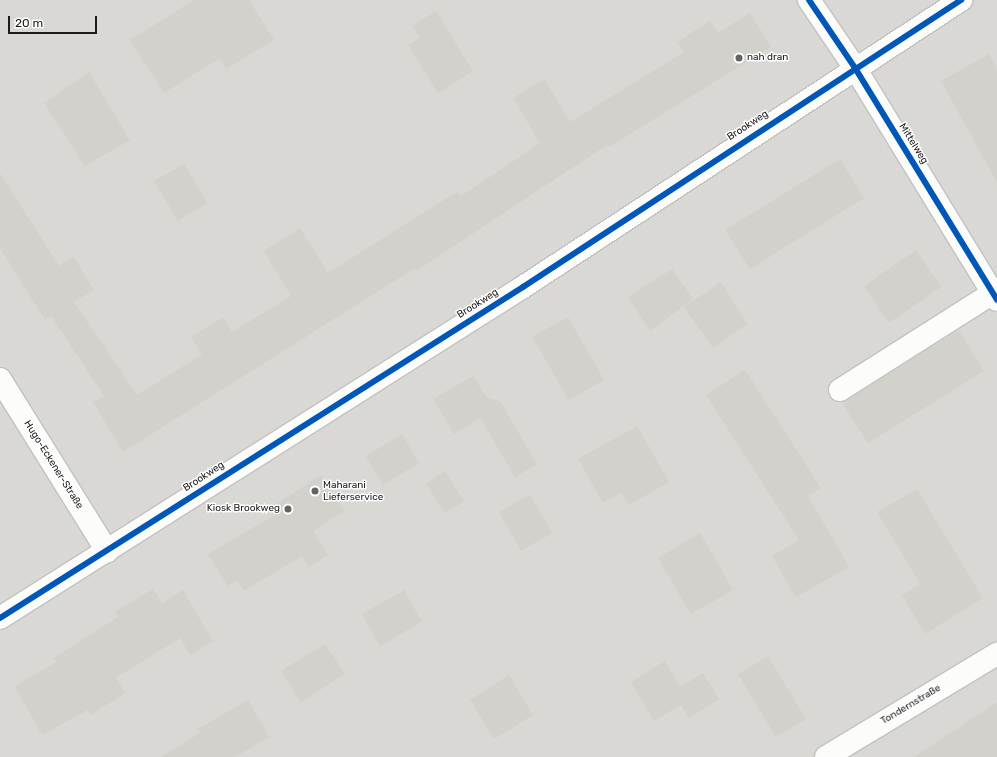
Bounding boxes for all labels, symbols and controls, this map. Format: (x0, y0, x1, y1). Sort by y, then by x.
scale bar (10, 8, 99, 34)
text: 20 m (15, 16, 43, 30)
place label: nah dran (747, 52, 788, 64)
marker: nah dran (734, 53, 744, 63)
street label: Brookweg (725, 108, 771, 144)
street label: Mittelweg (896, 121, 930, 167)
street label: Brookweg (455, 287, 501, 321)
street label: Hugo-Eckener-Straße (21, 418, 85, 512)
street label: Brookweg (181, 459, 227, 495)
place label: Maharani Lieferservice (323, 479, 383, 502)
marker: Maharani Lieferservice (310, 486, 320, 496)
place label: Kiosk Brookweg (207, 503, 280, 515)
marker: Kiosk Brookweg (283, 504, 293, 514)
street label: Tondernstraße (879, 682, 943, 728)

